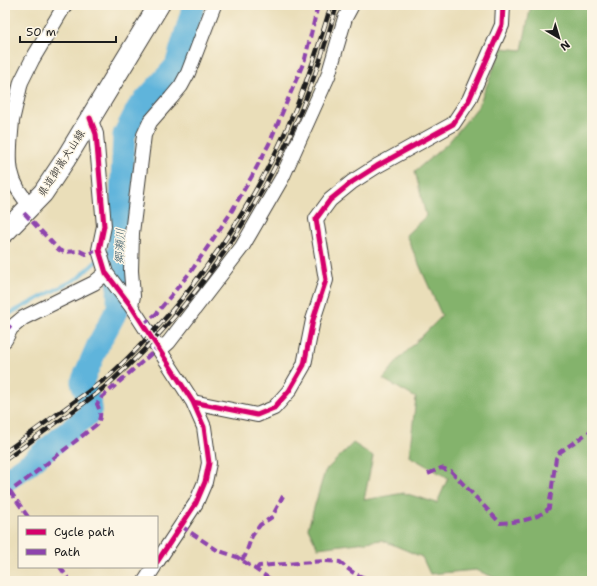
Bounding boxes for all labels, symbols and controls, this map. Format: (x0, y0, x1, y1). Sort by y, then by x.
scale bar (20, 18, 116, 44)
north arrow (539, 18, 579, 58)
text: 50 m (26, 24, 56, 40)
text: N (557, 37, 573, 54)
street label: 県道御嵩犬山線 (34, 127, 89, 200)
water label: 郷瀬川 (111, 228, 129, 264)
legend (18, 516, 158, 568)
text: Cycle path (54, 524, 115, 540)
text: Path (54, 544, 80, 560)

